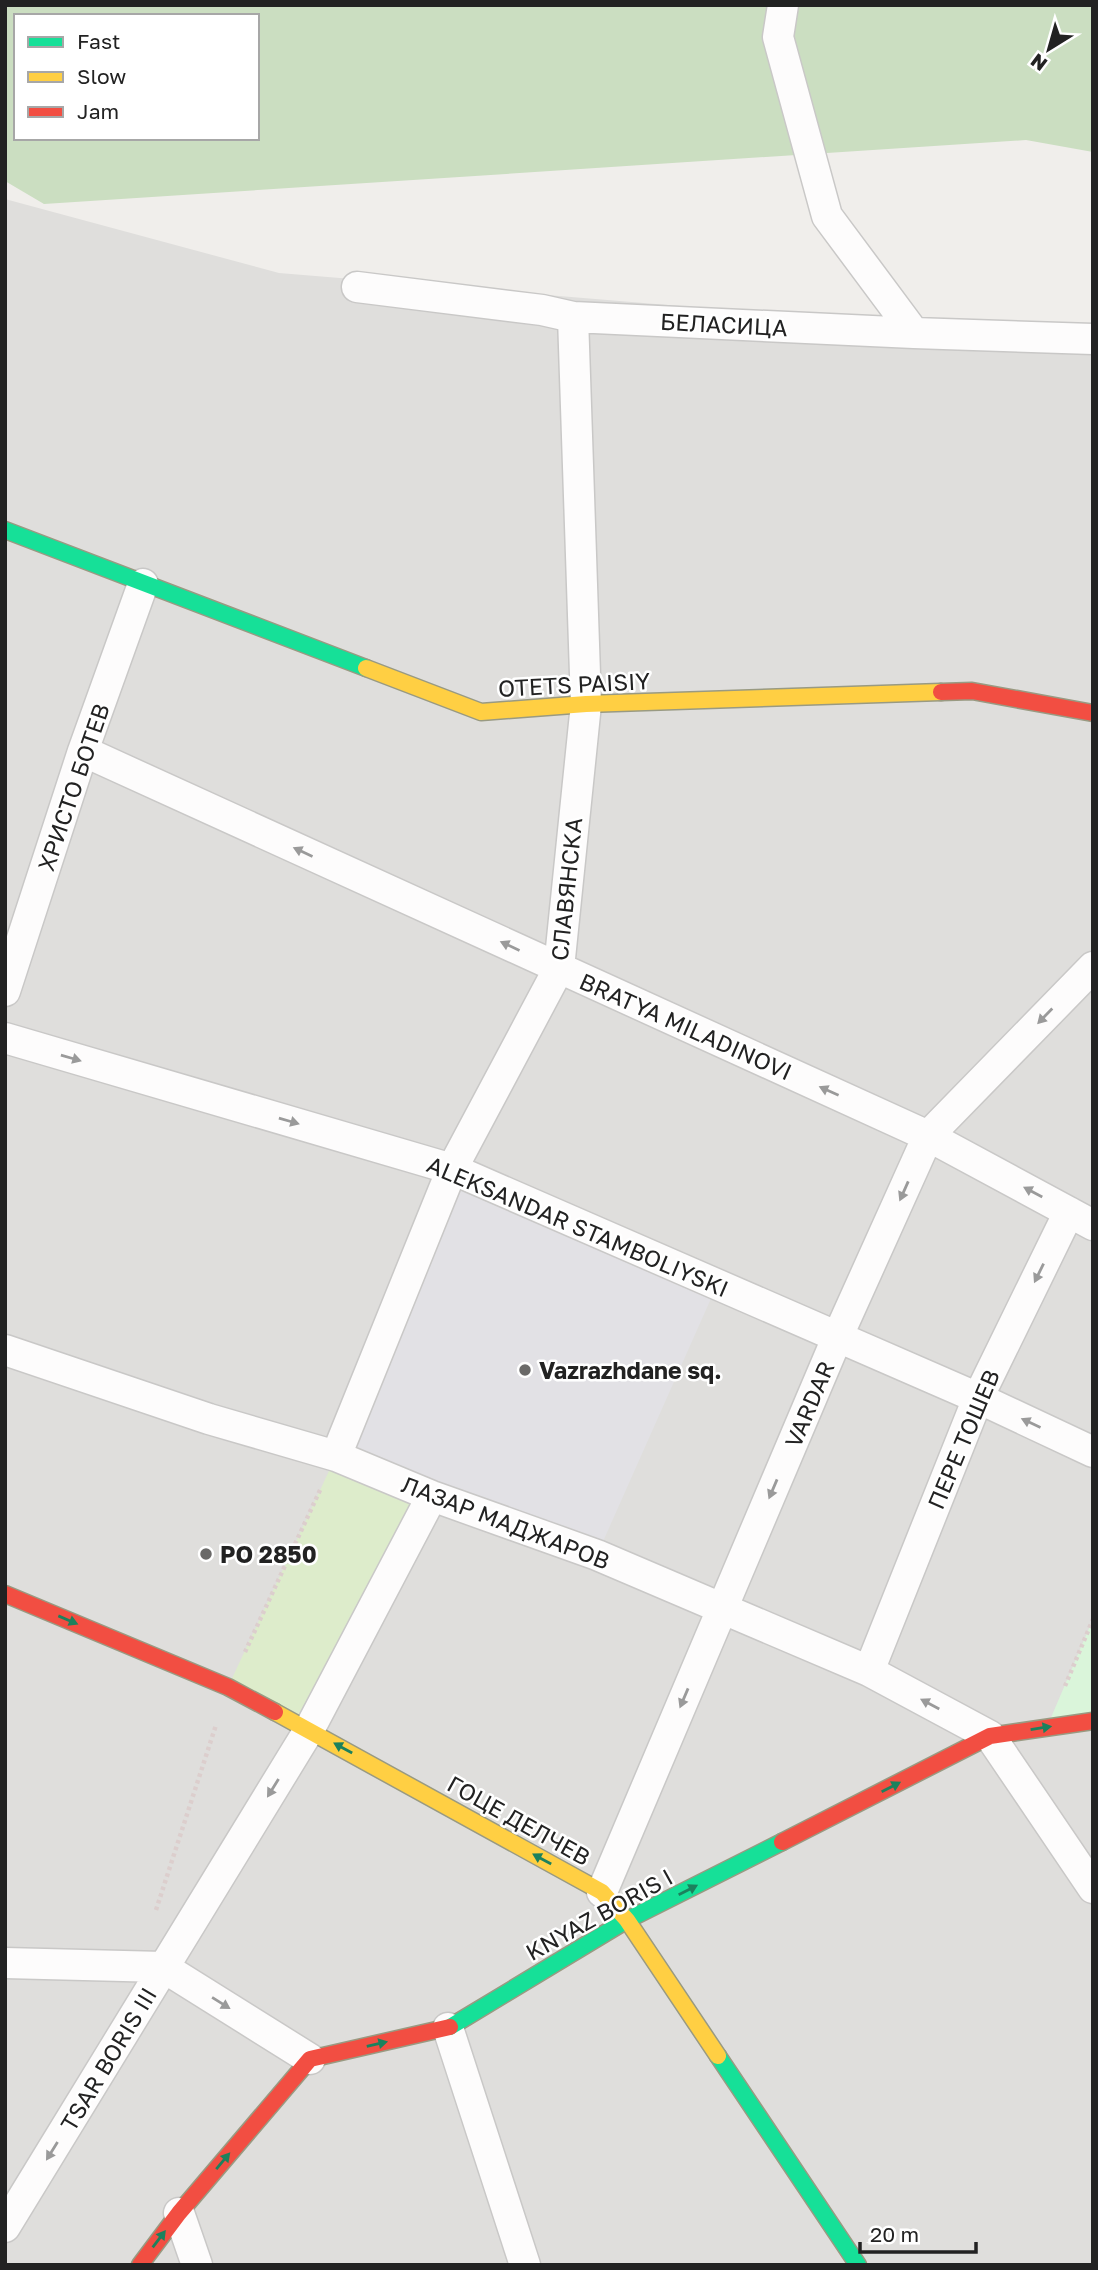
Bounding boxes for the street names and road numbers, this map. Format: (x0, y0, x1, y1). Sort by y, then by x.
street label: БЕЛАСИЦА (660, 307, 788, 341)
street label: OTETS PAISIY (497, 666, 651, 702)
street label: ХРИСТО БОТЕВ (31, 700, 115, 874)
street label: СЛАВЯНСКА (545, 816, 587, 962)
street label: BRATYA MILADINOVI (576, 967, 796, 1085)
street label: ALEKSANDAR STAMBOLIYSKI (423, 1150, 733, 1302)
street label: VARDAR (778, 1357, 840, 1451)
street label: ПЕРЕ ТОШЕВ (921, 1365, 1005, 1513)
street label: ЛАЗАР МАДЖАРОВ (398, 1469, 614, 1575)
street label: ГОЦЕ ДЕЛЧЕВ (443, 1769, 595, 1871)
street label: KNYAZ BORIS I (521, 1862, 677, 1966)
street label: TSAR BORIS III (54, 1982, 162, 2136)

